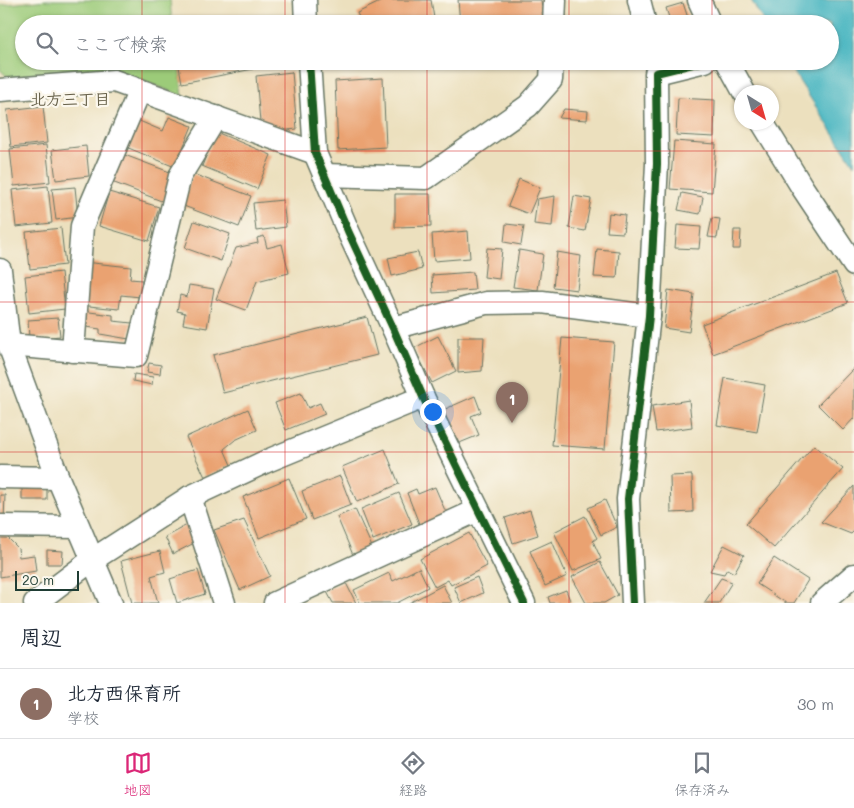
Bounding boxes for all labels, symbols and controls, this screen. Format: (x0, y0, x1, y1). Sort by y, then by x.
search box (15, 15, 839, 70)
icon: search (33, 29, 61, 57)
text: ここで検索 (73, 31, 168, 56)
north arrow (734, 85, 779, 130)
district label: 北方三丁目 (30, 88, 110, 109)
pin: 1 (496, 382, 528, 423)
your location (420, 399, 446, 425)
scale bar (15, 568, 79, 591)
text: 20 m (22, 570, 54, 589)
text: 周辺 (20, 623, 62, 650)
text: 北方西保育所 (67, 680, 181, 705)
text: 1 (32, 693, 40, 714)
text: 30 m (797, 693, 834, 714)
text: 学校 (67, 707, 99, 728)
tab: 地図 (124, 749, 152, 799)
tab: 経路 (399, 749, 427, 799)
tab: 保存済み (674, 749, 730, 799)

